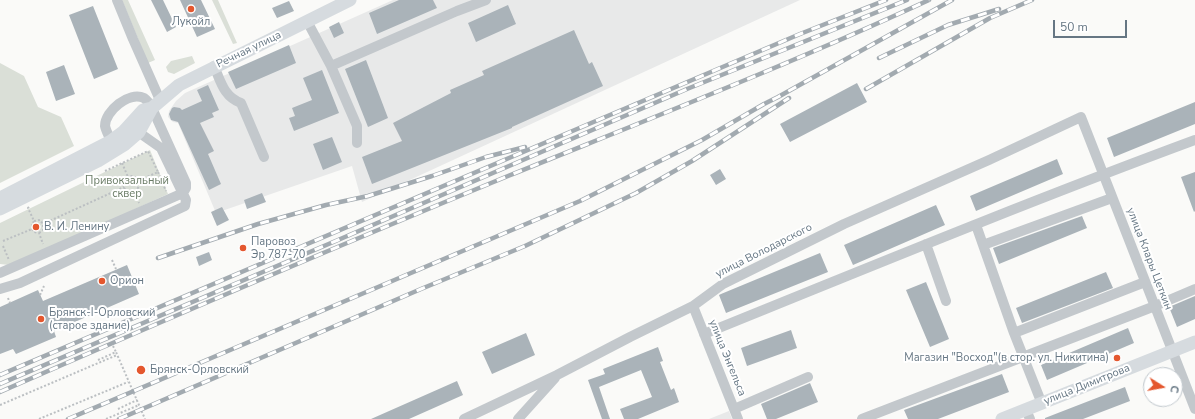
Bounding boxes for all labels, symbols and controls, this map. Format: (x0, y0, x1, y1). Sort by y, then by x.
marker: Лукойл (186, 4, 196, 14)
scale bar (1055, 12, 1129, 38)
place label: Лукойл (172, 15, 210, 29)
text: 50 m (1060, 19, 1088, 35)
street label: Речная улица (214, 29, 284, 71)
park label: Привокзальный сквер (85, 174, 169, 200)
street label: улица Клары Цеткин (1123, 206, 1175, 312)
place label: В. И. Ленину (44, 220, 109, 234)
street label: улица Володарского (713, 221, 815, 281)
marker: В. И. Ленину (31, 222, 41, 232)
place label: Паровоз Эр 787-70 (251, 235, 305, 261)
marker: Паровоз Эр 787-70 (238, 243, 248, 253)
place label: Орион (110, 274, 144, 288)
marker: Орион (97, 276, 107, 286)
place label: Брянск-I-Орловский (старое здание) (49, 306, 156, 332)
marker: Брянск-I-Орловский (старое здание) (36, 314, 46, 324)
street label: улица Энгельса (706, 318, 748, 398)
place label: Магазин "Восход"(в стор. ул. Никитина) (904, 351, 1109, 365)
marker: Магазин "Восход"(в стор. ул. Никитина) (1112, 353, 1122, 363)
street label: улица Димитрова (1042, 362, 1132, 408)
place label: Брянск-Орловский (150, 363, 249, 377)
marker: Брянск-Орловский (135, 364, 147, 376)
north arrow (1143, 367, 1183, 407)
text: С (1166, 384, 1182, 394)

